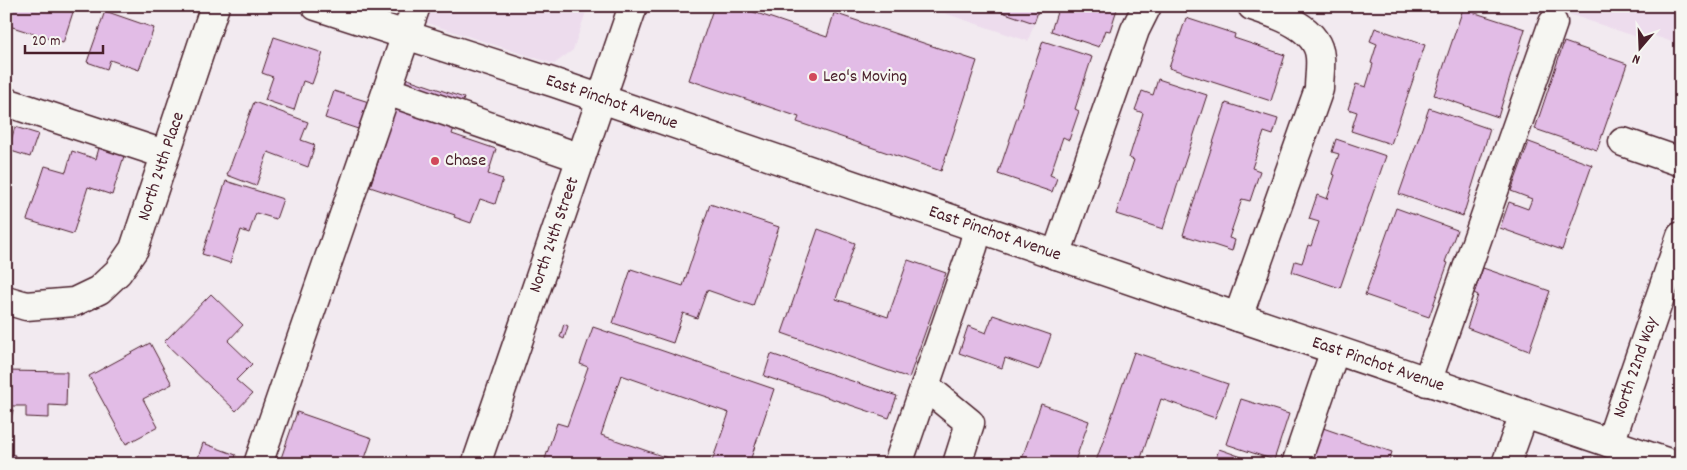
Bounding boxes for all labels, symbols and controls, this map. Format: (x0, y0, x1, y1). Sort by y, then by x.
scale bar (25, 22, 102, 54)
north arrow (1614, 22, 1664, 72)
text: 20 m (32, 31, 60, 53)
text: N (1630, 48, 1643, 69)
place label: Leo's Moving (823, 65, 907, 90)
street label: East Pinchot Avenue (542, 68, 681, 137)
marker: Leo's Moving (807, 71, 819, 83)
street label: North 24th Place (132, 109, 191, 224)
place label: Chase (445, 149, 486, 174)
marker: Chase (429, 155, 441, 167)
street label: North 24th Street (523, 174, 586, 296)
street label: East Pinchot Avenue (925, 199, 1064, 268)
street label: North 22nd Way (1607, 313, 1665, 421)
street label: East Pinchot Avenue (1309, 330, 1448, 399)

